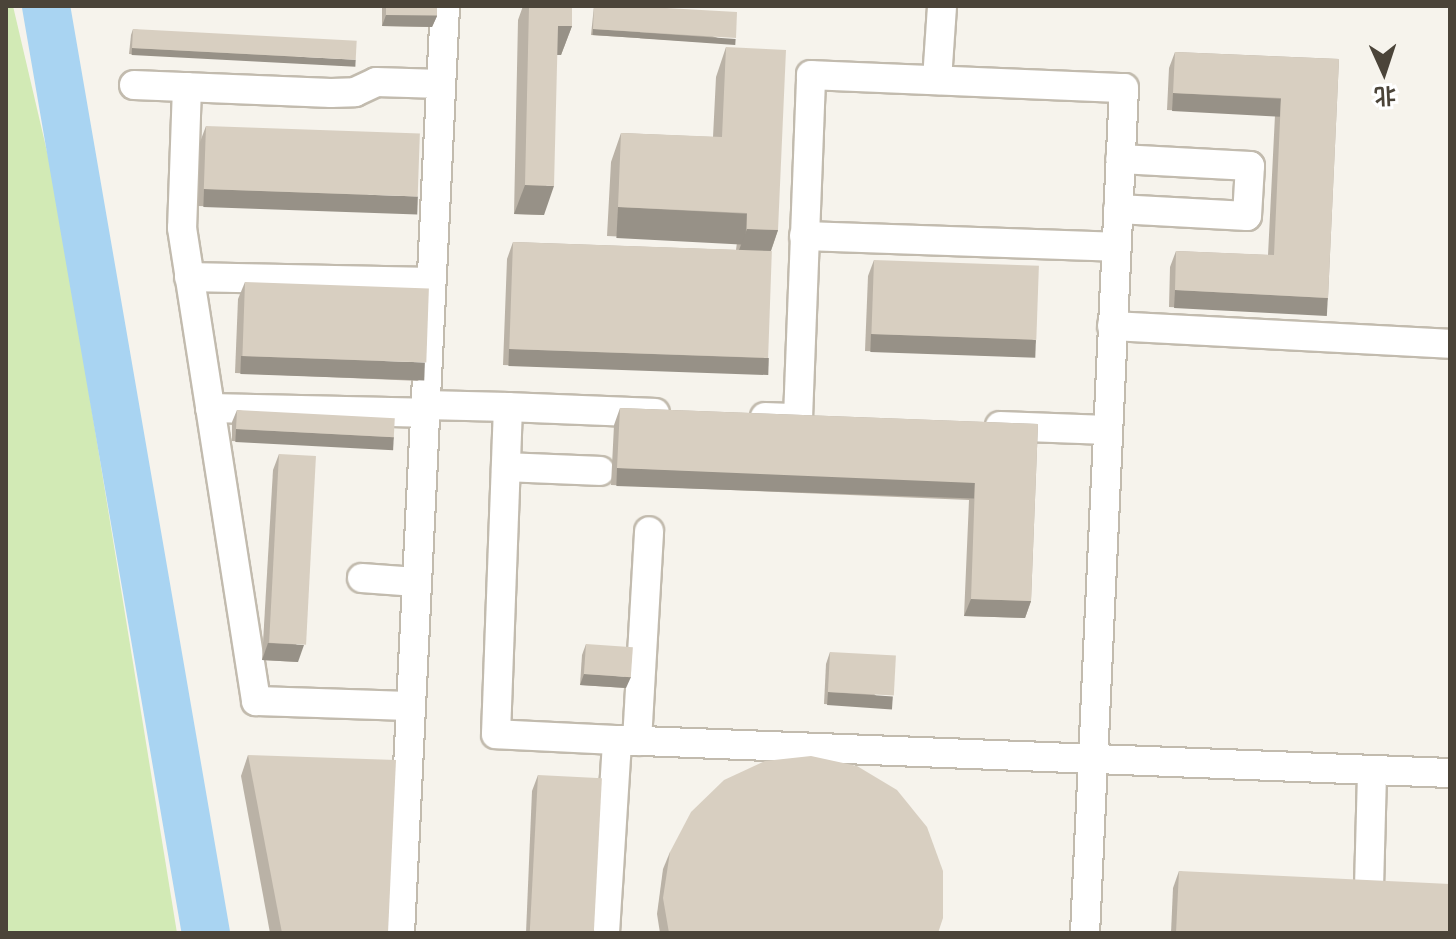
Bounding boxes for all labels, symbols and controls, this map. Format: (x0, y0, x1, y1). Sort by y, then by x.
north arrow (1344, 32, 1424, 112)
text: 北 (1374, 81, 1397, 112)

